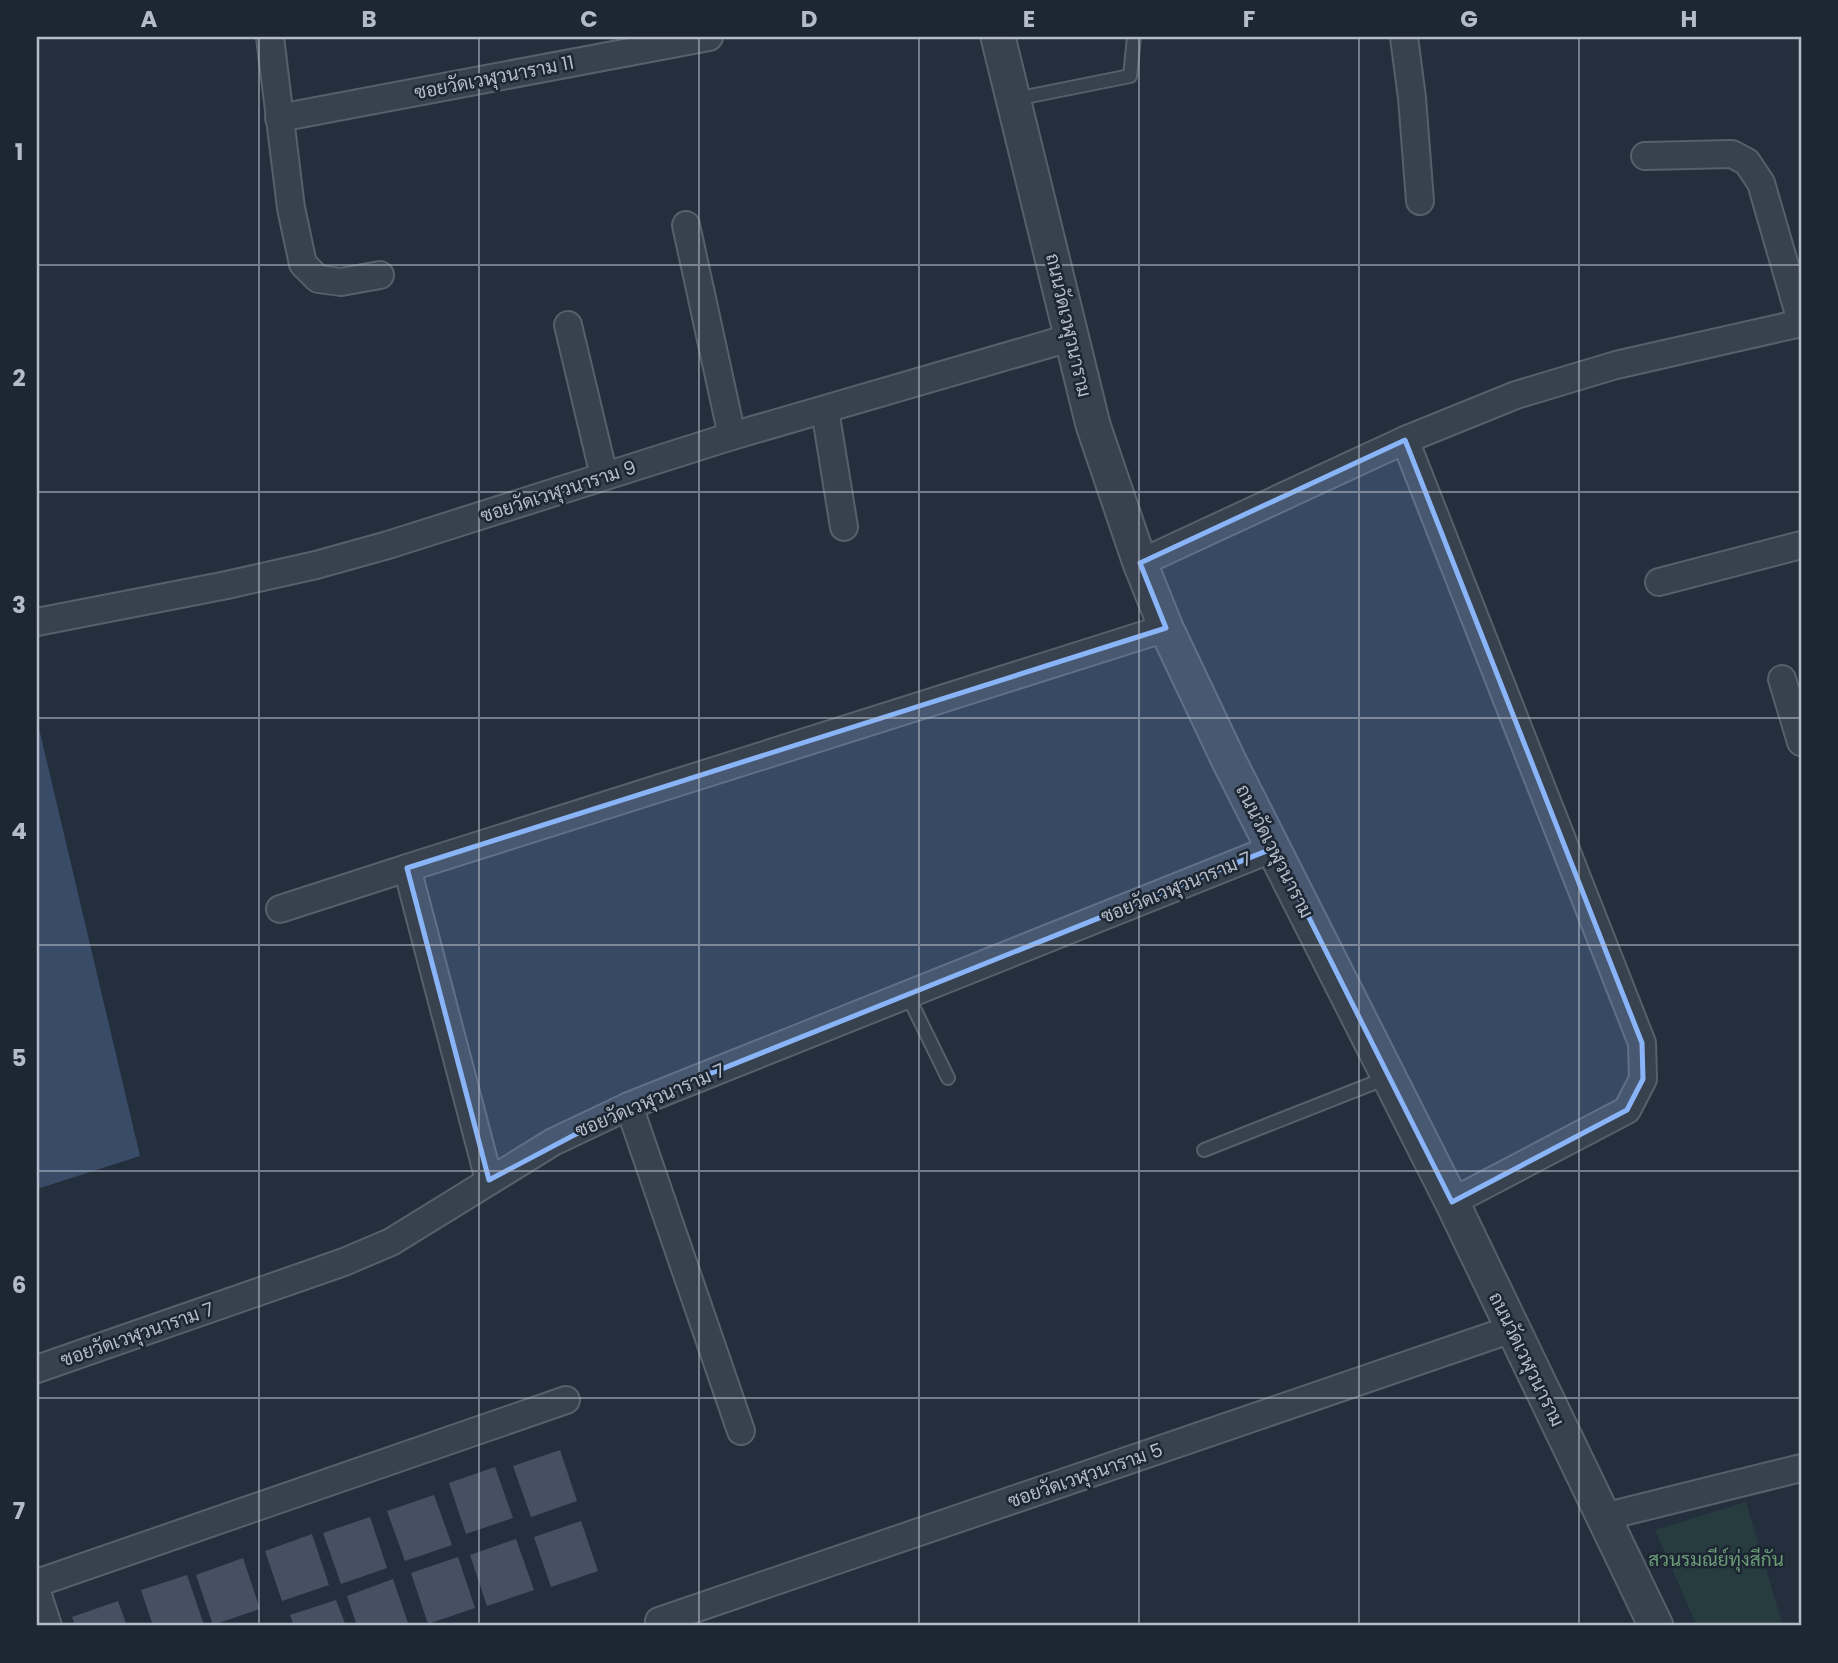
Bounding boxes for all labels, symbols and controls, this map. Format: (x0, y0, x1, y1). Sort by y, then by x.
text: A (141, 3, 158, 35)
text: B (361, 3, 377, 35)
text: C (580, 3, 598, 35)
text: D (801, 3, 817, 35)
text: E (1023, 3, 1035, 35)
text: F (1243, 3, 1255, 35)
text: G (1460, 3, 1478, 35)
text: H (1681, 3, 1697, 35)
street label: ซอยวัดเวฬุวนาราม 11 (412, 49, 576, 106)
text: 1 (15, 136, 23, 168)
street label: ถนนวัดเวฬุวนาราม (1039, 251, 1098, 400)
text: 2 (12, 362, 26, 394)
street label: ซอยวัดเวฬุวนาราม 9 (477, 454, 639, 529)
text: 3 (12, 589, 26, 621)
street label: ถนนวัดเวฬุวนาราม (1229, 780, 1320, 923)
text: 4 (11, 815, 27, 847)
street label: ซอยวัดเวฬุวนาราม 7 (1097, 845, 1256, 930)
text: 5 (12, 1042, 26, 1074)
street label: ซอยวัดเวฬุวนาราม 7 (571, 1057, 729, 1144)
text: 6 (12, 1269, 26, 1301)
street label: ถนนวัดเวฬุวนาราม (1482, 1287, 1571, 1431)
street label: ซอยวัดเวฬุวนาราม 7 (57, 1296, 217, 1373)
street label: ซอยวัดเวฬุวนาราม 5 (1004, 1436, 1166, 1515)
text: 7 (13, 1495, 25, 1527)
park label: สวนรมณีย์ทุ่งสีกัน (1648, 1546, 1784, 1573)

